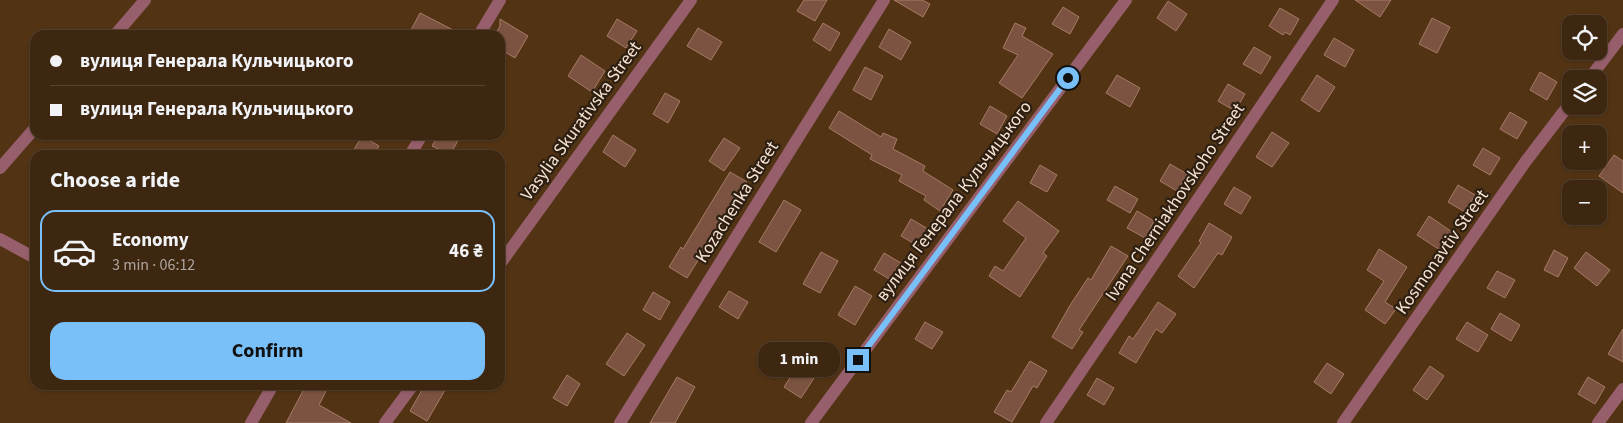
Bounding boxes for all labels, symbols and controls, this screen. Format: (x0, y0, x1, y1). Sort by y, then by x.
map controls (1562, 15, 1607, 225)
button: locate (1562, 15, 1607, 60)
street label: Vasylia Skurativska Street (515, 36, 647, 206)
text: вулиця Генерала Кульчицького (80, 48, 354, 75)
route start (1057, 67, 1079, 89)
button: layers (1562, 70, 1607, 115)
text: вулиця Генерала Кульчицького (80, 96, 354, 123)
street label: вулиця Генерала Кульчицького (870, 96, 1038, 306)
street label: Ivana Cherniakhovskoho Street (1099, 98, 1251, 306)
button: + (1562, 125, 1607, 170)
street label: Kozachenka Street (689, 136, 785, 268)
text: Choose a ride (50, 164, 180, 196)
button: − (1562, 180, 1607, 225)
street label: Kosmonavtiv Street (1390, 185, 1494, 319)
text: Economy (112, 227, 189, 254)
icon: car (52, 229, 97, 274)
text: 46 ₴ (449, 238, 483, 265)
text: 3 min · 06:12 (112, 254, 195, 276)
button: Confirm (50, 322, 485, 380)
callout: 1 min (758, 342, 840, 378)
text: 1 min (780, 348, 818, 370)
route end (847, 349, 869, 371)

